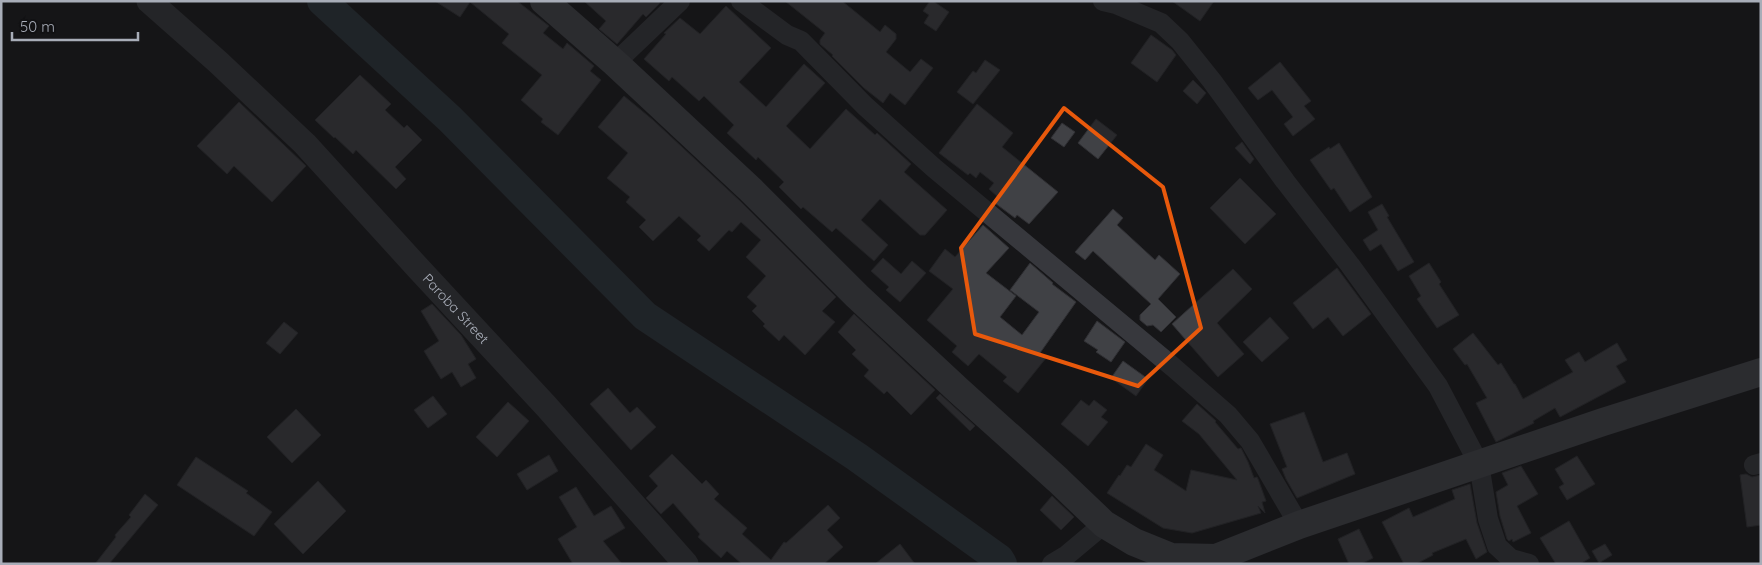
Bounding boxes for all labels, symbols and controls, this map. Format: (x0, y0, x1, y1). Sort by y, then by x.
scale bar (12, 10, 139, 42)
text: 50 m (20, 17, 55, 36)
street label: Paroba Street (419, 270, 493, 348)

